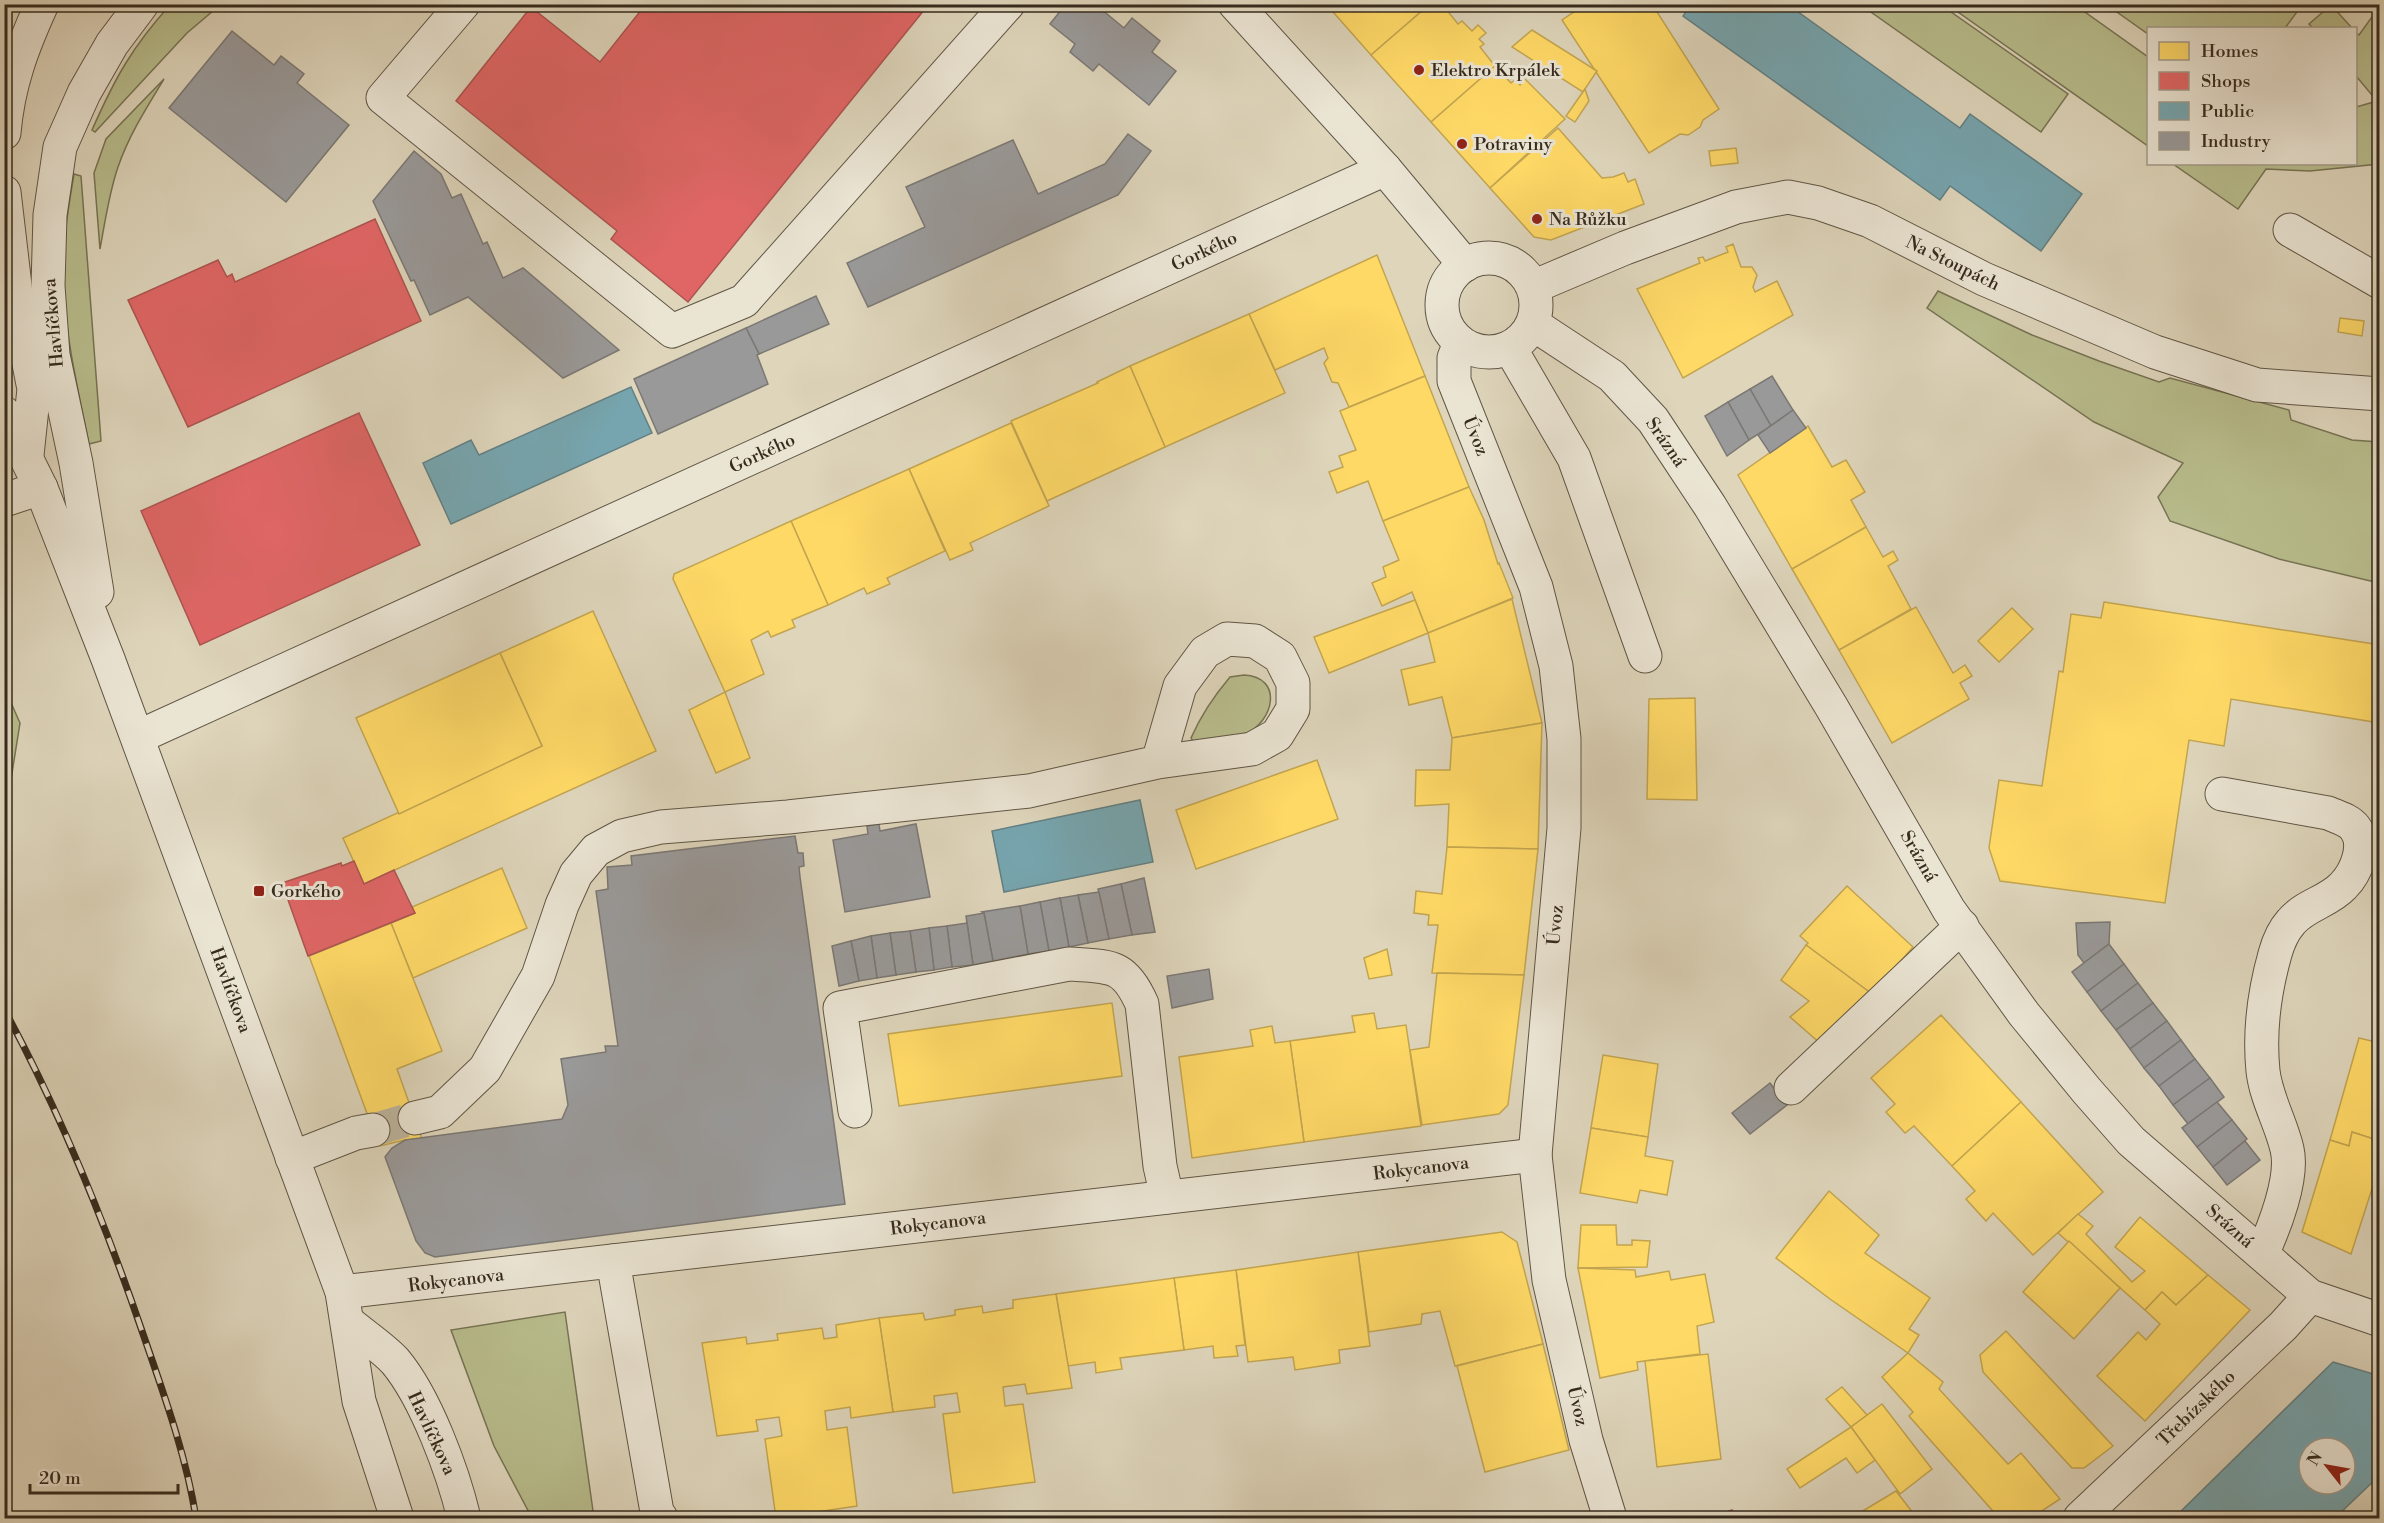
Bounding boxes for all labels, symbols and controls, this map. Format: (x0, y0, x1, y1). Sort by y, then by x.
legend (2147, 27, 2357, 165)
text: Homes (2201, 40, 2258, 63)
place label: Elektro Krpálek (1431, 59, 1561, 82)
marker: Elektro Krpálek (1412, 63, 1426, 77)
text: Shops (2201, 70, 2251, 93)
text: Public (2201, 100, 2254, 123)
text: Industry (2201, 130, 2271, 153)
place label: Potraviny (1474, 133, 1553, 156)
marker: Potraviny (1455, 137, 1469, 151)
place label: Na Růžku (1549, 208, 1627, 231)
marker: Na Růžku (1530, 212, 1544, 226)
street label: Gorkého (1168, 226, 1241, 277)
street label: Na Stoupách (1902, 231, 2004, 296)
street label: Havlíčkova (38, 276, 69, 369)
street label: Úvoz (1457, 413, 1494, 459)
street label: Srázná (1640, 413, 1691, 472)
street label: Gorkého (726, 428, 799, 479)
street label: Srázná (1895, 826, 1943, 887)
place label: Gorkého (271, 880, 341, 903)
marker: Gorkého (252, 884, 266, 898)
street label: Úvoz (1542, 904, 1569, 946)
street label: Havlíčkova (204, 944, 257, 1037)
street label: Rokycanova (1372, 1151, 1471, 1186)
street label: Srázná (2201, 1199, 2259, 1254)
street label: Rokycanova (889, 1206, 988, 1241)
street label: Rokycanova (407, 1263, 506, 1298)
street label: Třebízského (2152, 1365, 2240, 1452)
street label: Úvoz (1562, 1384, 1593, 1428)
street label: Havlíčkova (402, 1388, 461, 1479)
north arrow (2297, 1436, 2357, 1496)
text: N (2303, 1448, 2327, 1469)
scale bar (30, 1457, 178, 1495)
text: 20 m (39, 1467, 81, 1490)

